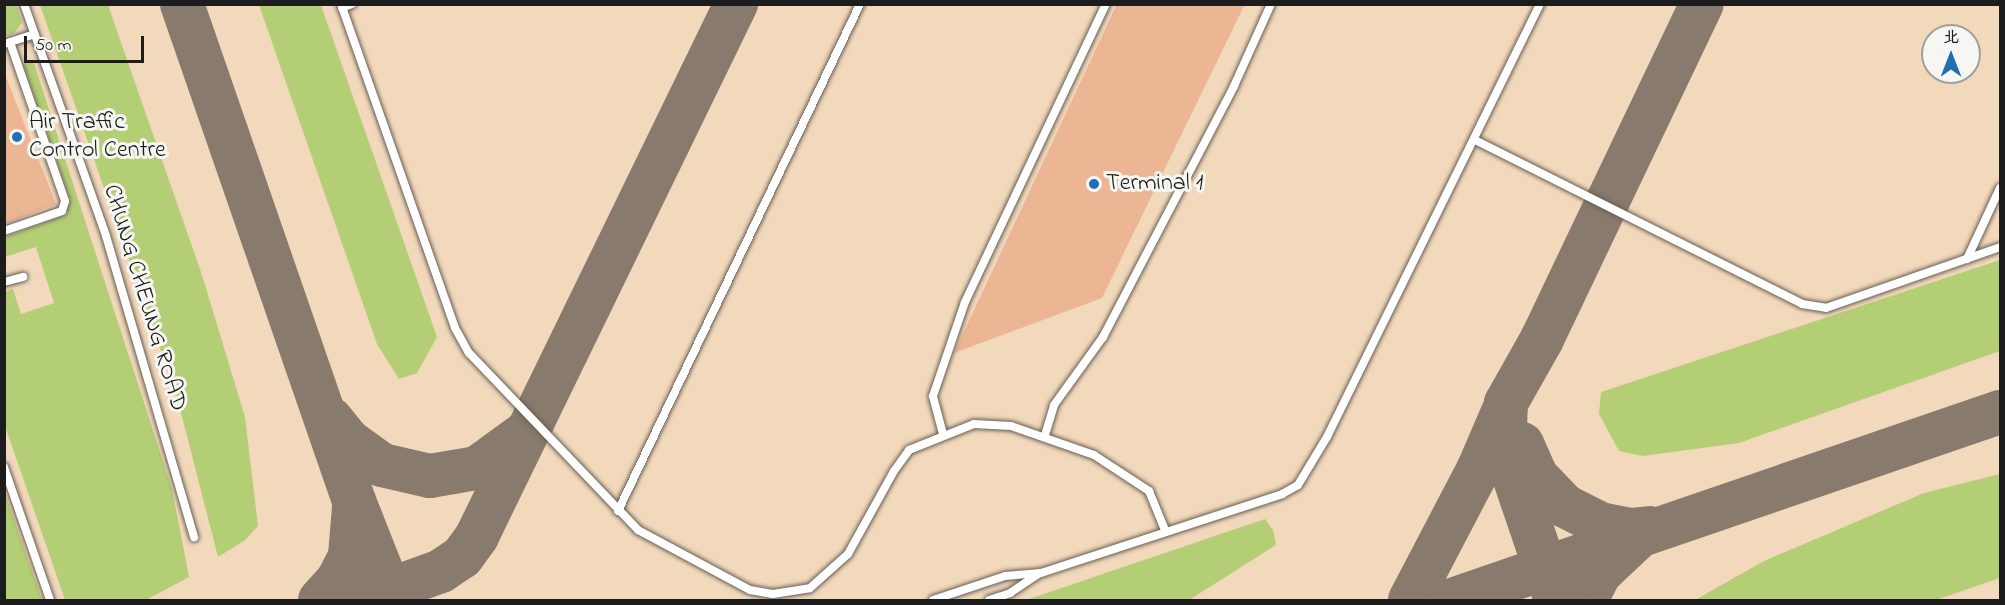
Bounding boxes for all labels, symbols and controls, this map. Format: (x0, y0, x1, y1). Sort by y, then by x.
scale bar (27, 24, 147, 62)
north arrow (1921, 24, 1981, 84)
text: 北 (1943, 26, 1959, 50)
text: 50 m (35, 33, 72, 59)
place label: Air Traffic Control Centre (29, 109, 166, 165)
marker: Air Traffic Control Centre (10, 130, 24, 144)
place label: Terminal 1 (1106, 170, 1203, 198)
marker: Terminal 1 (1087, 177, 1101, 191)
street label: CHUNG CHEUNG ROAD (96, 181, 192, 415)

